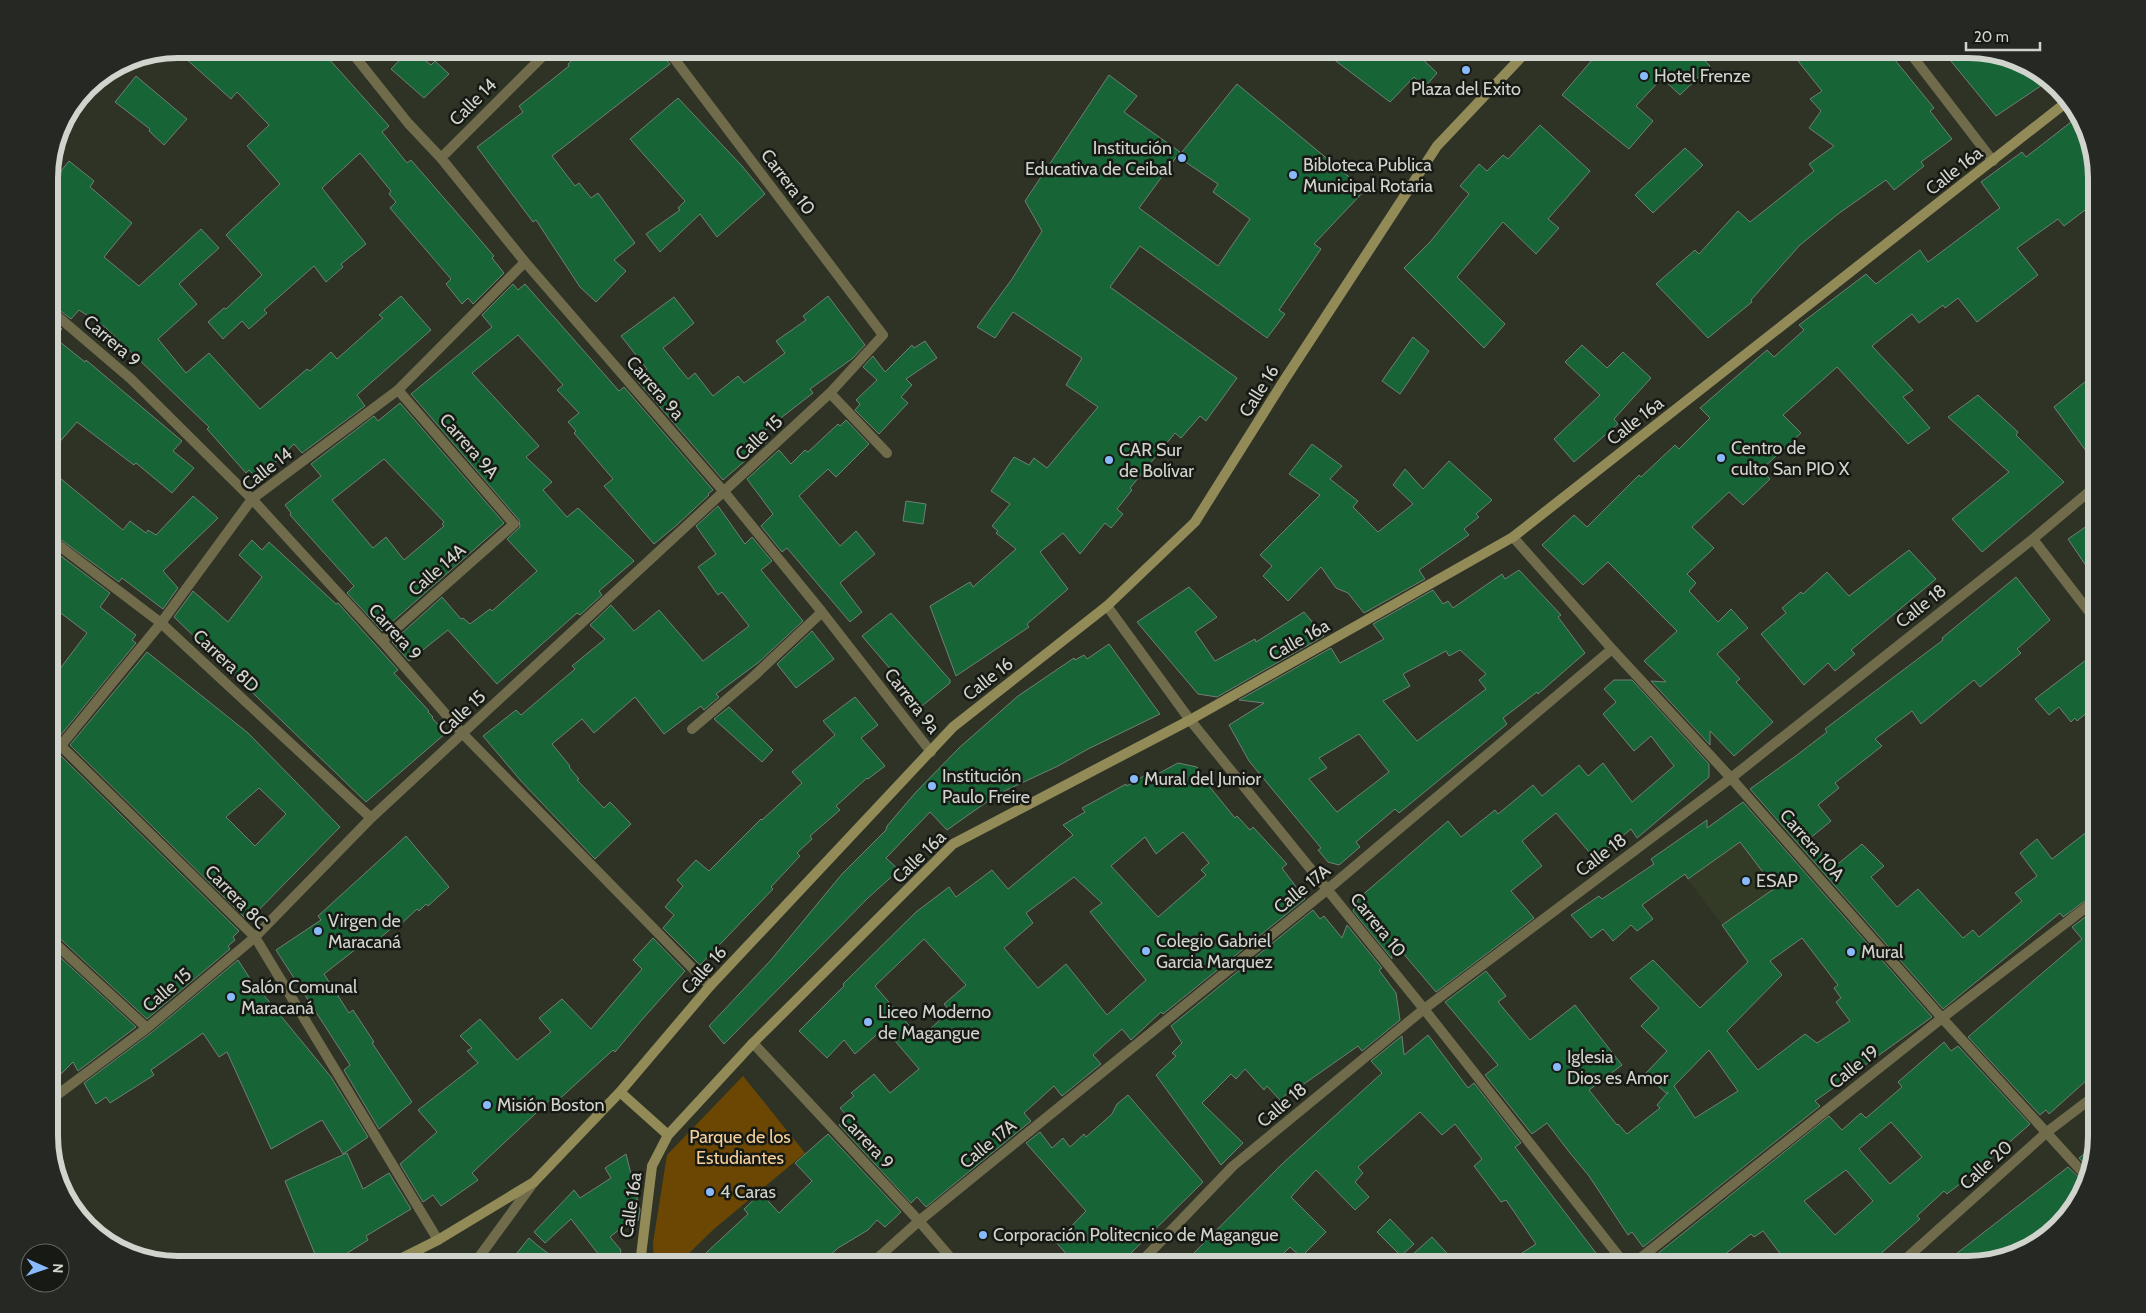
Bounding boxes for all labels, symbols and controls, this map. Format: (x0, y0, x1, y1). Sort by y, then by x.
scale bar (1966, 20, 2040, 52)
text: 20 m (1974, 28, 2009, 46)
marker: Plaza del Exito (1460, 64, 1472, 76)
place label: Hotel Frenze (1654, 65, 1751, 87)
marker: Hotel Frenze (1638, 70, 1650, 82)
street label: Calle 14 (445, 74, 501, 130)
place label: Plaza del Exito (1411, 78, 1521, 100)
place label: Institución Educativa de Ceibal (1025, 137, 1173, 180)
street label: Calle 16a (1921, 142, 1987, 200)
street label: Carrera 10 (756, 145, 820, 219)
marker: Institución Educativa de Ceibal (1176, 152, 1188, 164)
place label: Bibloteca Publica Municipal Rotaria (1303, 154, 1433, 197)
marker: Bibloteca Publica Municipal Rotaria (1287, 169, 1299, 181)
street label: Carrera 9 (79, 310, 145, 372)
street label: Carrera 9a (621, 352, 689, 425)
street label: Calle 16 (1234, 361, 1284, 421)
street label: Calle 16a (1602, 392, 1668, 450)
street label: Carrera 9A (435, 409, 503, 483)
street label: Calle 15 (731, 411, 787, 465)
place label: Centro de culto San PIO X (1731, 437, 1850, 480)
place label: CAR Sur de Bolívar (1119, 439, 1194, 482)
street label: Calle 14 (237, 443, 297, 495)
marker: Centro de culto San PIO X (1715, 452, 1727, 464)
marker: CAR Sur de Bolívar (1103, 454, 1115, 466)
street label: Calle 14A (404, 539, 470, 601)
street label: Calle 18 (1891, 579, 1951, 633)
street label: Carrera 9 (364, 599, 426, 665)
street label: Calle 16a (1265, 614, 1334, 666)
street label: Carrera 8D (188, 625, 264, 697)
street label: Calle 16 (959, 653, 1017, 705)
street label: Carrera 9a (880, 664, 945, 738)
street label: Calle 15 (434, 686, 490, 740)
place label: Institución Paulo Freire (942, 765, 1030, 808)
place label: Mural del Junior (1144, 768, 1261, 790)
marker: Mural del Junior (1128, 773, 1140, 785)
marker: Institución Paulo Freire (926, 780, 938, 792)
street label: Carrera 10A (1775, 805, 1849, 885)
street label: Calle 16a (888, 826, 951, 888)
street label: Calle 18 (1571, 829, 1631, 881)
street label: Calle 17A (1269, 859, 1335, 919)
street label: Carrera 8C (200, 860, 272, 934)
place label: ESAP (1756, 870, 1798, 892)
marker: ESAP (1740, 875, 1752, 887)
street label: Carrera 10 (1345, 888, 1411, 962)
place label: Virgen de Maracaná (328, 910, 401, 953)
marker: Virgen de Maracaná (312, 925, 324, 937)
place label: Colegio Gabriel Garcia Marquez (1156, 930, 1273, 973)
street label: Calle 16 (677, 941, 731, 999)
place label: Mural (1861, 941, 1904, 963)
marker: Colegio Gabriel Garcia Marquez (1140, 945, 1152, 957)
marker: Mural (1845, 946, 1857, 958)
street label: Calle 15 (138, 963, 196, 1017)
place label: Salón Comunal Maracaná (241, 976, 358, 1019)
marker: Salón Comunal Maracaná (225, 991, 237, 1003)
place label: Liceo Moderno de Magangue (878, 1001, 991, 1044)
marker: Liceo Moderno de Magangue (862, 1016, 874, 1028)
street label: Calle 19 (1825, 1040, 1883, 1094)
place label: Iglesia Dios es Amor (1567, 1046, 1669, 1089)
marker: Iglesia Dios es Amor (1551, 1061, 1563, 1073)
street label: Calle 18 (1253, 1078, 1311, 1132)
place label: Misión Boston (497, 1094, 605, 1116)
marker: Misión Boston (481, 1099, 493, 1111)
street label: Carrera 9 (836, 1108, 898, 1174)
street label: Calle 17A (955, 1114, 1021, 1174)
park label: Parque de los Estudiantes (689, 1126, 791, 1169)
street label: Calle 20 (1955, 1136, 2017, 1194)
street label: Calle 16a (616, 1170, 647, 1239)
place label: 4 Caras (720, 1181, 776, 1203)
marker: 4 Caras (704, 1186, 716, 1198)
place label: Corporación Politecnico de Magangue (993, 1224, 1279, 1246)
marker: Corporación Politecnico de Magangue (977, 1229, 989, 1241)
north arrow (20, 1243, 70, 1293)
text: N (49, 1263, 67, 1274)

